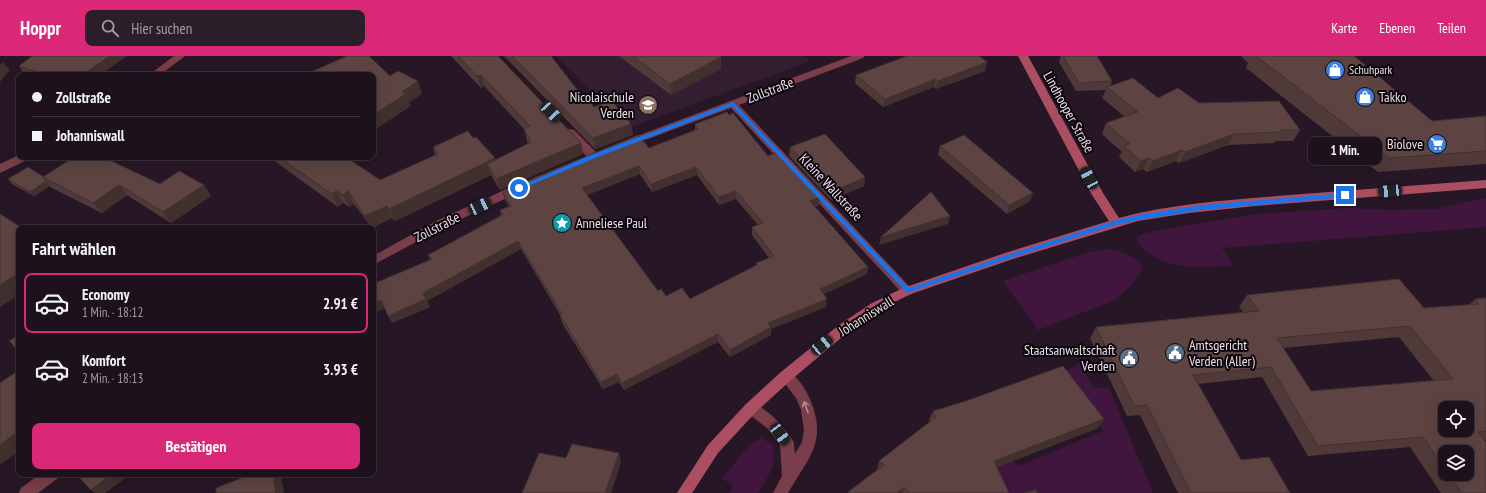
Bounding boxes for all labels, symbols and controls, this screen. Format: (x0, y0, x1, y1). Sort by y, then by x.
search box (85, 10, 365, 46)
text: Hoppr (20, 16, 61, 40)
icon: search (99, 17, 121, 39)
text: Hier suchen (131, 19, 192, 38)
text: Karte (1331, 19, 1357, 37)
text: Ebenen (1379, 19, 1415, 37)
text: Teilen (1437, 19, 1466, 37)
shop icon: Schuhpark (1324, 59, 1346, 81)
place label: Schuhpark (1349, 62, 1392, 77)
street label: Lindhooper Straße (1039, 68, 1099, 156)
street label: Zollstraße (744, 73, 796, 107)
shop icon: Takko (1354, 86, 1376, 108)
text: Zollstraße (56, 88, 111, 107)
place label: Nicolaischule Verden (570, 88, 634, 122)
place label: Takko (1379, 88, 1406, 106)
school or university icon: Nicolaischule Verden (637, 94, 659, 116)
car (538, 99, 564, 125)
text: Johanniswall (56, 126, 124, 145)
supermarket icon: Biolove (1426, 133, 1448, 155)
place label: Biolove (1387, 135, 1423, 153)
callout: 1 Min. (1308, 137, 1382, 165)
text: 1 Min. (1330, 142, 1360, 159)
street label: Kleine Wallstraße (795, 150, 867, 225)
car (1078, 165, 1100, 191)
route start (510, 179, 528, 197)
car (1378, 184, 1402, 198)
route end (1336, 186, 1354, 204)
car (467, 195, 493, 217)
street label: Zollstraße (411, 208, 463, 246)
place icon: Anneliese Paul (551, 212, 573, 234)
place label: Anneliese Paul (576, 214, 648, 232)
text: Fahrt wählen (32, 237, 116, 260)
icon: car (34, 285, 70, 321)
text: Economy (82, 285, 130, 304)
street label: Johanniswall (834, 292, 898, 340)
text: 2.91 € (323, 294, 358, 313)
text: 1 Min. · 18:12 (82, 304, 143, 321)
car (809, 333, 835, 357)
place label: Amtsgericht Verden (Aller) (1188, 336, 1255, 370)
place label: Staatsanwaltschaft Verden (1024, 341, 1115, 375)
public building icon: Amtsgericht Verden (Aller) (1164, 342, 1186, 364)
public building icon: Staatsanwaltschaft Verden (1118, 347, 1140, 369)
icon: car (34, 351, 70, 387)
text: Komfort (82, 351, 126, 370)
text: 3.93 € (323, 360, 358, 379)
text: 2 Min. · 18:13 (82, 370, 143, 387)
one-way arrow (802, 401, 810, 413)
map controls (1438, 401, 1474, 481)
button: locate (1438, 401, 1474, 437)
car (768, 421, 792, 447)
button: Bestätigen (32, 423, 360, 469)
button: layers (1438, 445, 1474, 481)

